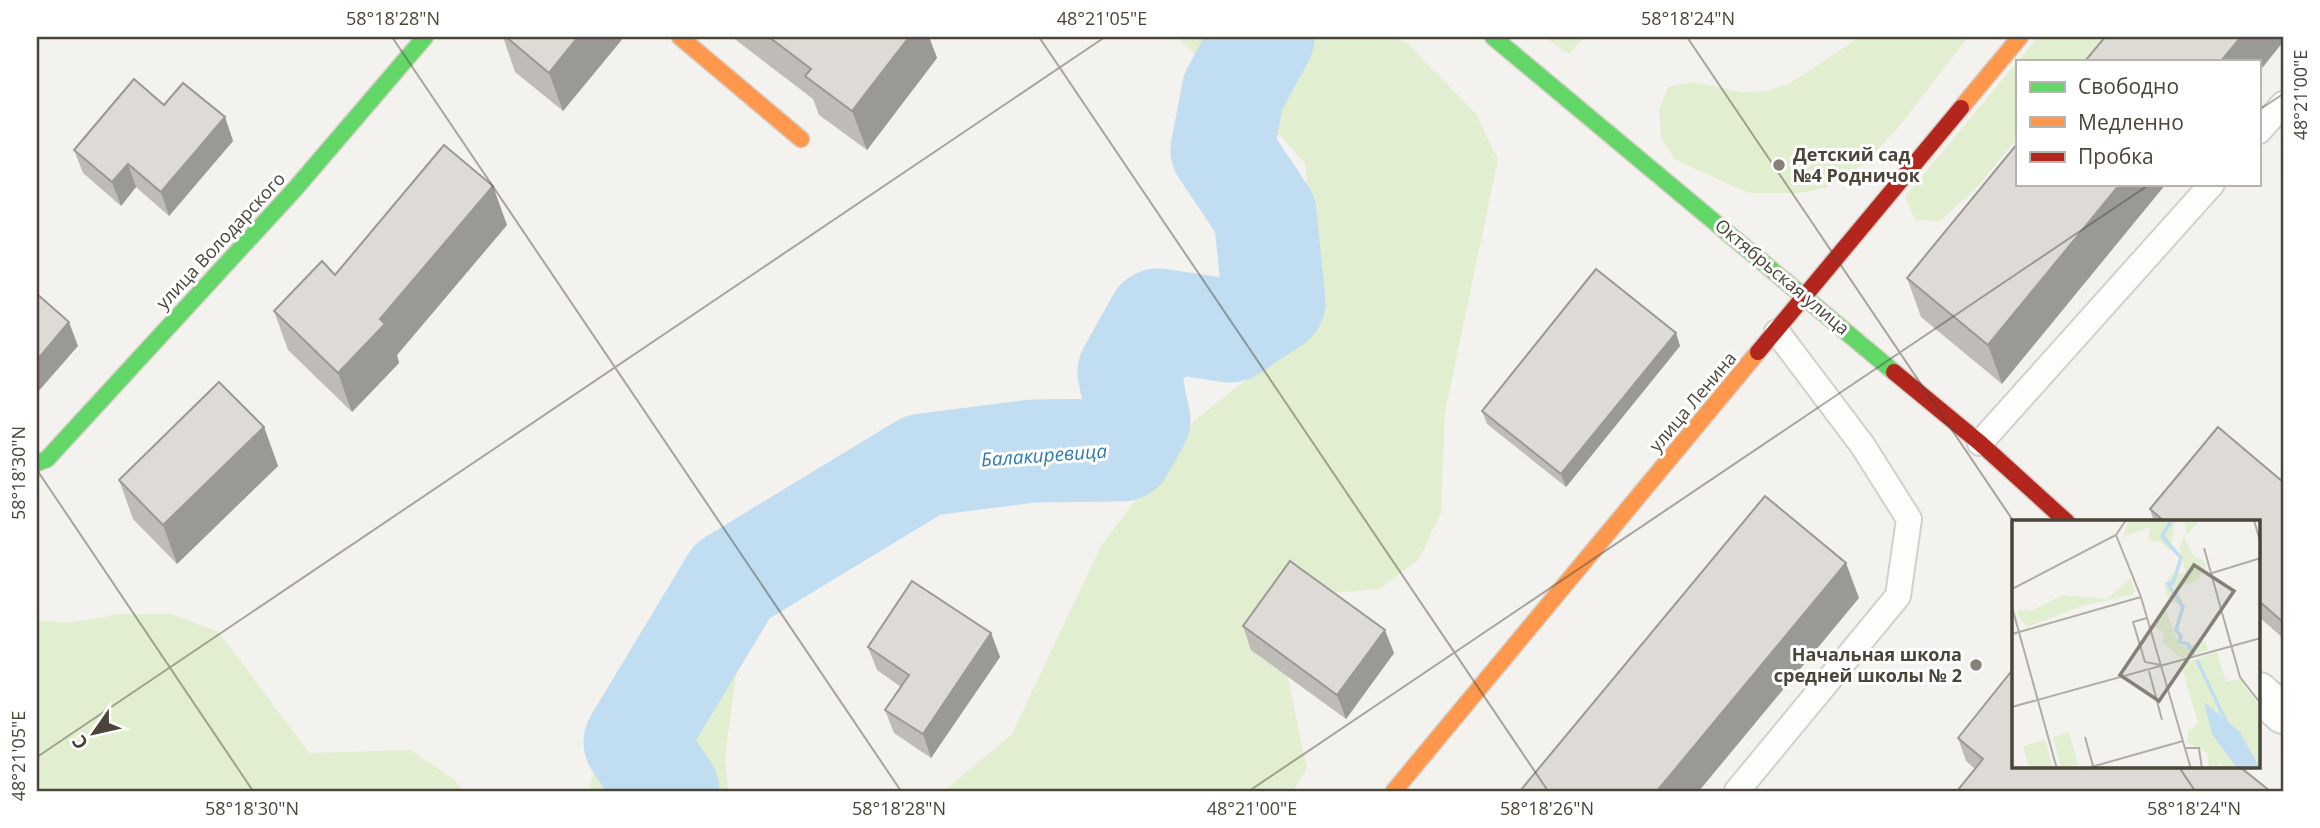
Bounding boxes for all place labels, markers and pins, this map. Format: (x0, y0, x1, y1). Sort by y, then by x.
place label: Детский сад №4 Родничок (1793, 142, 1921, 187)
marker: Детский сад №4 Родничок (1771, 157, 1787, 173)
place label: Начальная школа средней школы № 2 (1774, 642, 1962, 687)
marker: Начальная школа средней школы № 2 (1968, 657, 1984, 673)

